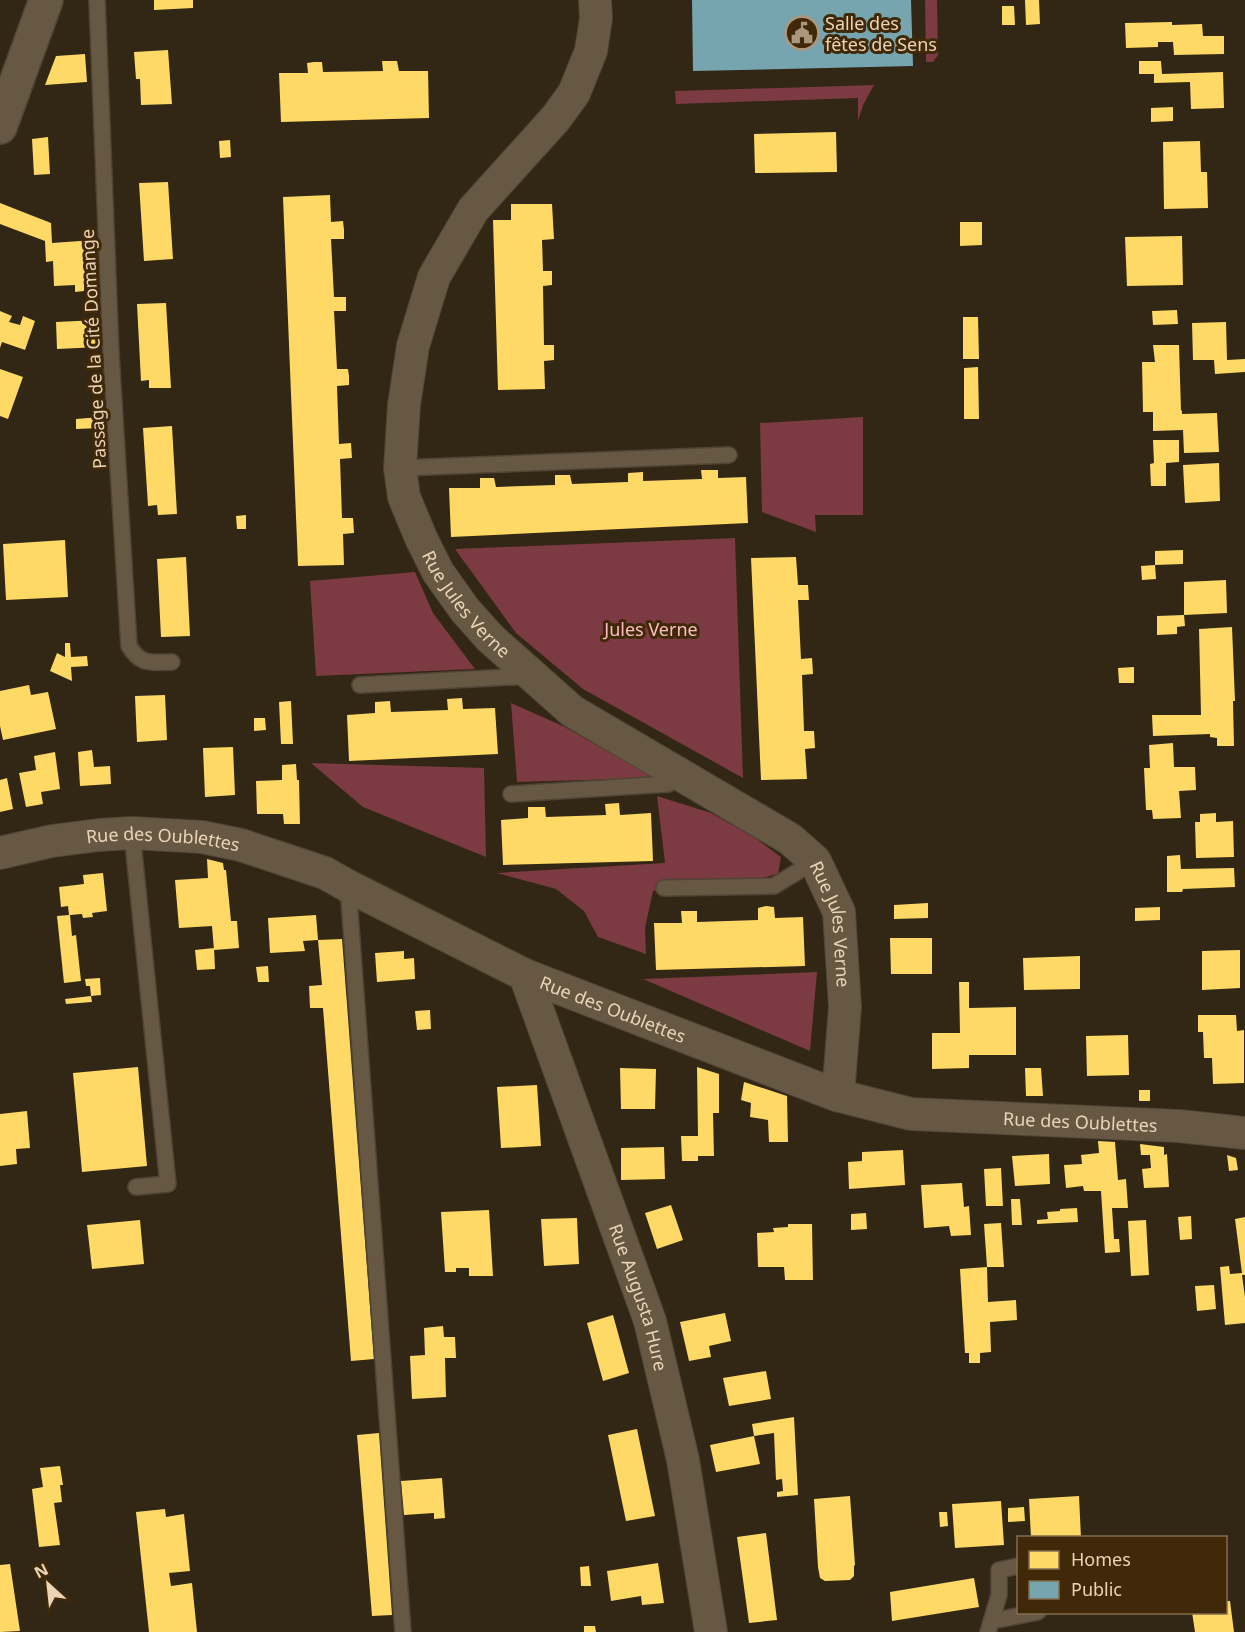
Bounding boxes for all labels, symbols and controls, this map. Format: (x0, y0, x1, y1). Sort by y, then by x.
place label: Salle des fêtes de Sens (825, 11, 937, 56)
public building icon: Salle des fêtes de Sens (784, 15, 820, 51)
street label: Passage de la Cité Domange (75, 228, 111, 470)
street label: Rue Jules Verne (417, 546, 516, 663)
park label: Jules Verne (602, 617, 698, 641)
street label: Rue des Oublettes (85, 821, 242, 856)
street label: Rue Jules Verne (805, 857, 856, 988)
street label: Rue des Oublettes (536, 970, 689, 1048)
street label: Rue des Oublettes (1003, 1106, 1158, 1137)
street label: Rue Augusta Hure (604, 1220, 673, 1373)
legend (1017, 1536, 1227, 1614)
text: Homes (1071, 1547, 1131, 1571)
north arrow (18, 1554, 78, 1614)
text: N (30, 1558, 52, 1583)
text: Public (1071, 1577, 1122, 1601)

